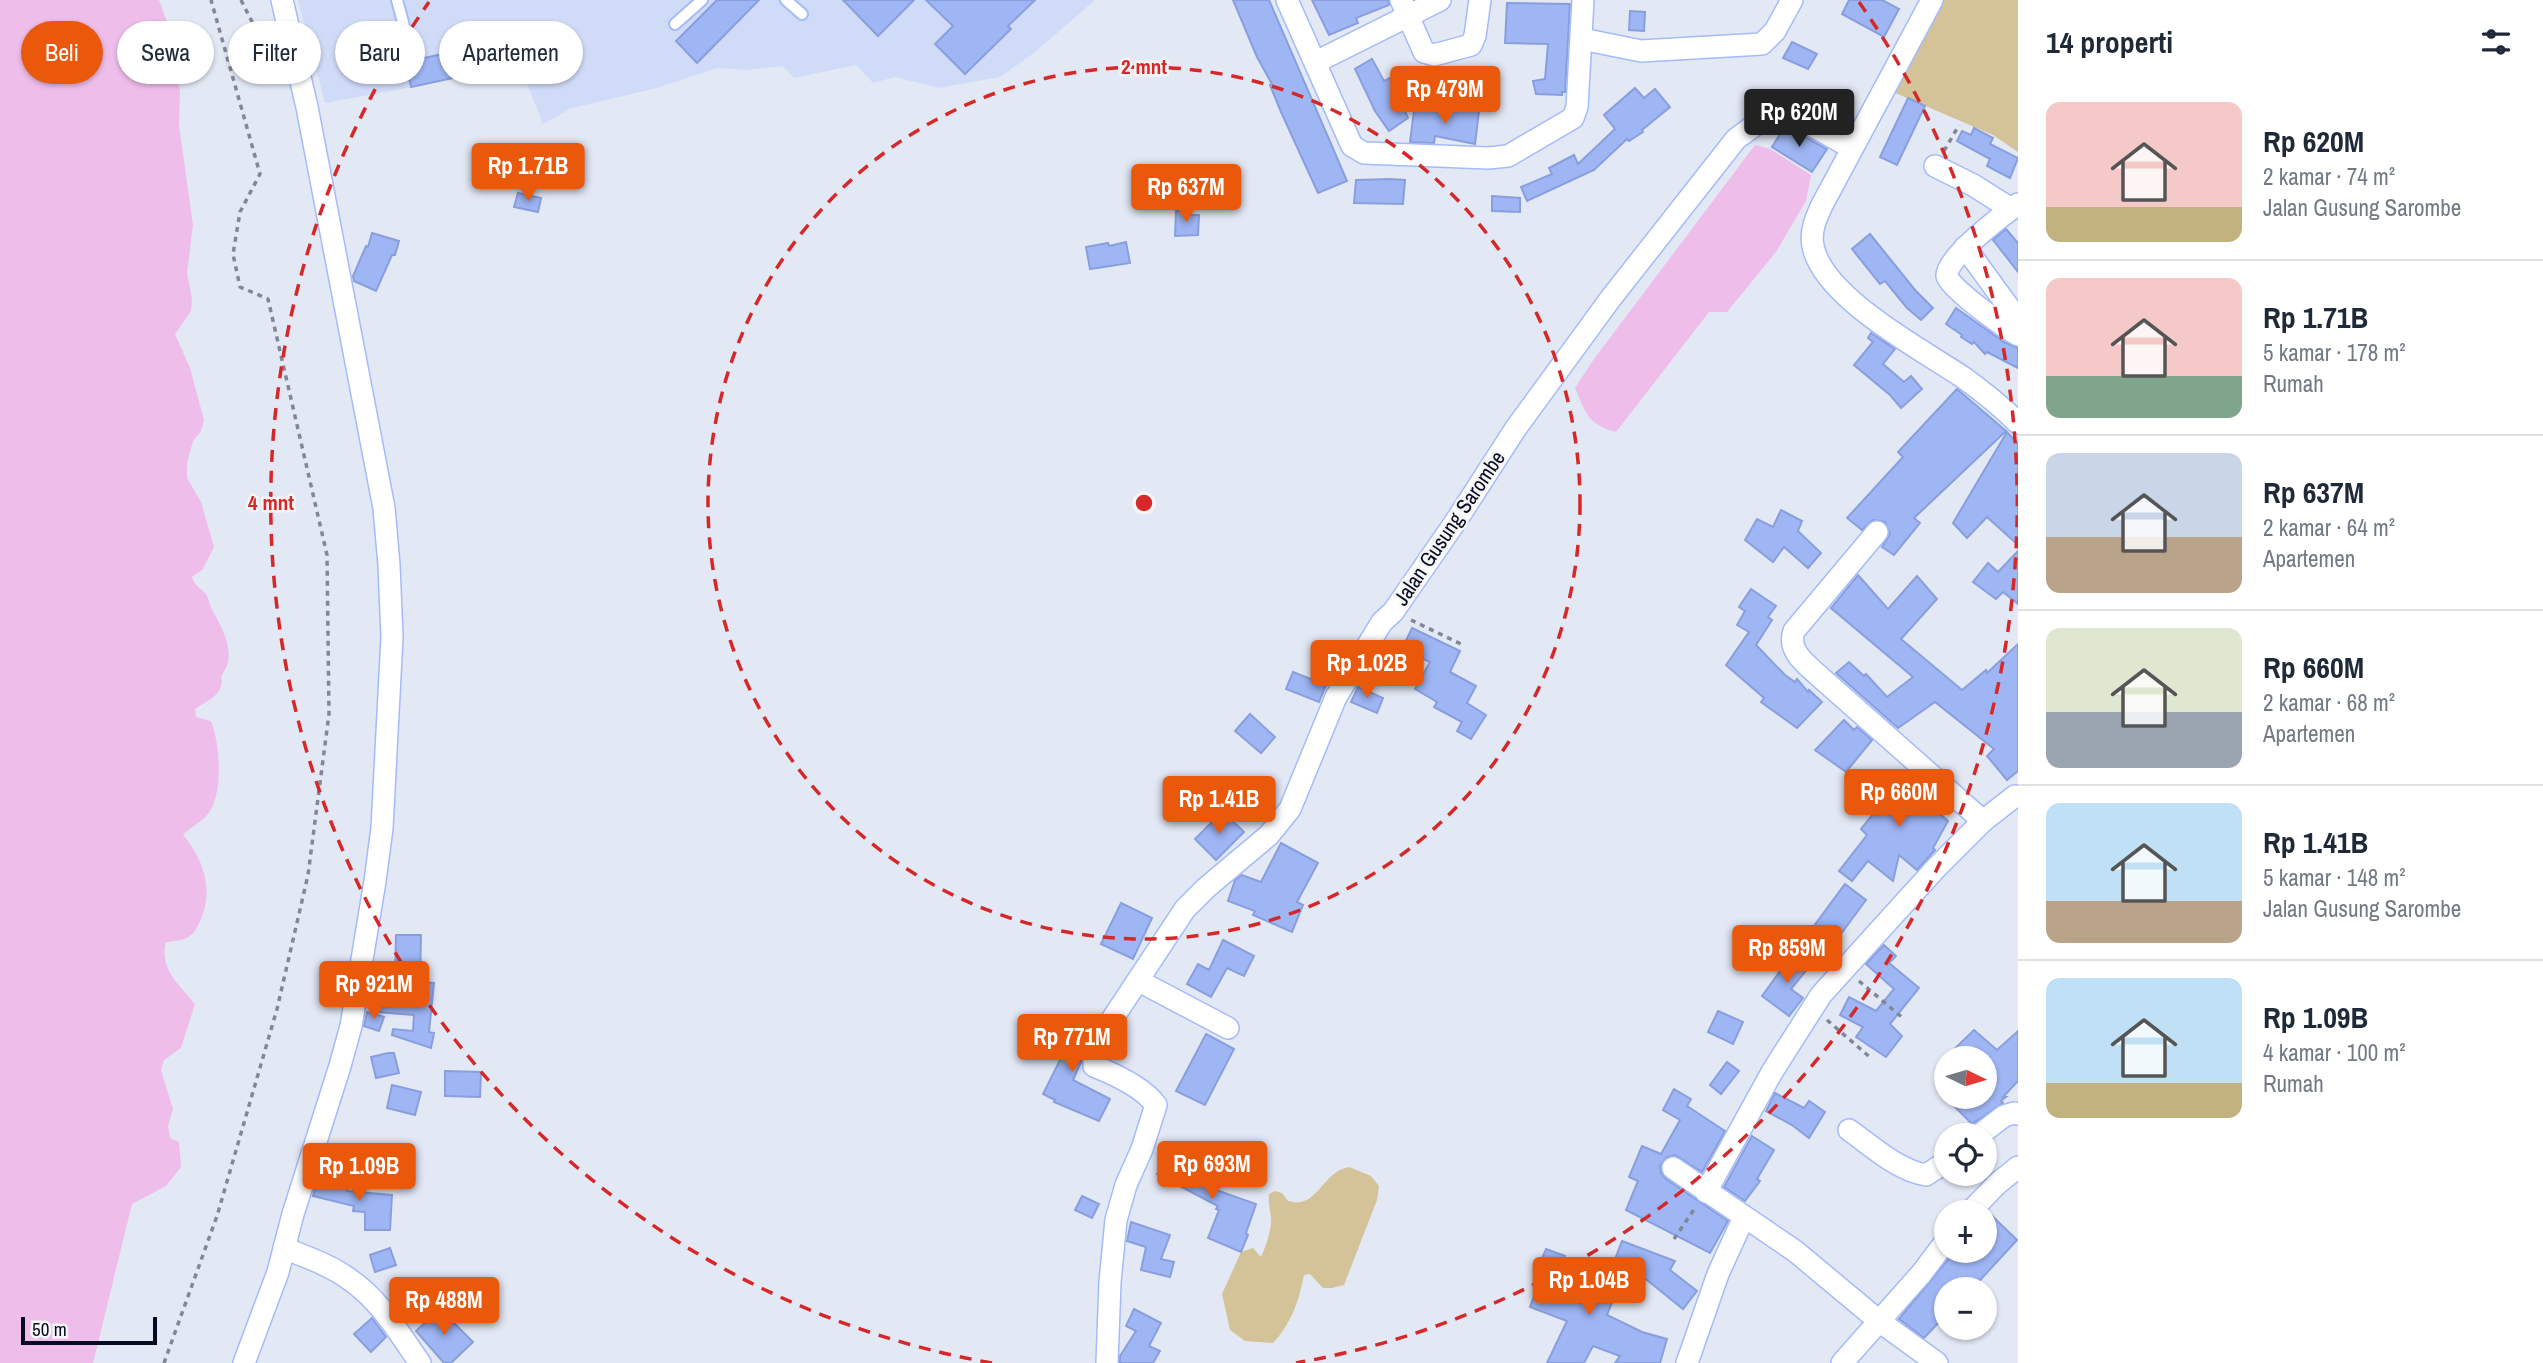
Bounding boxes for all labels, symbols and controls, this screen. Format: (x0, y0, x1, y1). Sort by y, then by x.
chip: Beli (21, 21, 103, 84)
chip: Sewa (117, 21, 214, 84)
chip: Filter (228, 21, 321, 84)
chip: Baru (335, 21, 425, 84)
chip: Apartemen (439, 21, 583, 84)
text: 14 properti (2046, 22, 2173, 62)
icon: filters (2477, 23, 2515, 61)
text: 2 mnt (1121, 52, 1167, 81)
pin: Rp 479M (1380, 66, 1510, 126)
text: Rp 479M (1406, 73, 1484, 104)
pin: Rp 620M (1734, 90, 1864, 149)
text: Rp 620M (1760, 96, 1838, 127)
text: Rp 620M (2263, 121, 2364, 161)
icon: home (2102, 130, 2186, 214)
pin: Rp 1.71B (456, 144, 600, 203)
text: Rp 1.71B (488, 150, 568, 181)
text: 2 kamar · 74 m² (2263, 161, 2395, 192)
pin: Rp 637M (1121, 164, 1251, 224)
text: Rp 637M (1147, 171, 1225, 202)
text: Jalan Gusung Sarombe (2263, 192, 2461, 223)
text: Rp 1.71B (2263, 297, 2368, 337)
icon: home (2102, 306, 2186, 390)
text: 5 kamar · 178 m² (2263, 337, 2406, 368)
text: Rumah (2263, 368, 2324, 399)
street label: Jalan Gusung Sarombe (1386, 445, 1512, 611)
text: Rp 637M (2263, 472, 2364, 512)
icon: home (2102, 481, 2186, 565)
text: 4 mnt (248, 488, 294, 517)
centre of rings (1132, 491, 1156, 515)
text: 2 kamar · 64 m² (2263, 512, 2395, 543)
text: Apartemen (2263, 543, 2355, 574)
pin: Rp 1.02B (1295, 640, 1439, 700)
text: Rp 1.02B (1327, 647, 1407, 678)
text: Rp 660M (2263, 647, 2364, 687)
icon: home (2102, 656, 2186, 740)
text: 2 kamar · 68 m² (2263, 687, 2395, 718)
text: Apartemen (2263, 718, 2355, 749)
pin: Rp 660M (1834, 770, 1964, 829)
pin: Rp 1.41B (1147, 776, 1291, 836)
text: Rp 660M (1860, 776, 1938, 807)
text: Rp 1.41B (1179, 783, 1259, 814)
text: Rp 1.41B (2263, 822, 2368, 862)
icon: home (2102, 831, 2186, 915)
text: 5 kamar · 148 m² (2263, 862, 2406, 893)
text: Jalan Gusung Sarombe (2263, 893, 2461, 924)
pin: Rp 859M (1722, 926, 1852, 985)
text: Rp 859M (1748, 932, 1826, 963)
pin: Rp 921M (309, 962, 439, 1021)
text: Rp 921M (335, 968, 413, 999)
text: Rp 1.09B (2263, 997, 2368, 1037)
icon: home (2102, 1006, 2186, 1090)
pin: Rp 771M (1007, 1014, 1137, 1074)
text: Rp 771M (1033, 1021, 1111, 1052)
text: 4 kamar · 100 m² (2263, 1037, 2406, 1068)
north arrow (1934, 1046, 1997, 1110)
map controls (1934, 1046, 1997, 1340)
text: Rumah (2263, 1068, 2324, 1099)
button: locate (1934, 1123, 1997, 1186)
pin: Rp 693M (1147, 1142, 1277, 1201)
pin: Rp 1.09B (287, 1144, 431, 1203)
text: Rp 693M (1173, 1148, 1251, 1179)
text: Rp 1.09B (319, 1150, 399, 1181)
button: + (1934, 1200, 1997, 1263)
pin: Rp 1.04B (1517, 1258, 1661, 1317)
text: Rp 1.04B (1549, 1264, 1629, 1295)
button: − (1934, 1277, 1997, 1340)
pin: Rp 488M (379, 1278, 509, 1337)
text: Rp 488M (405, 1284, 483, 1315)
scale bar (21, 1314, 158, 1346)
text: 50 m (32, 1316, 67, 1342)

